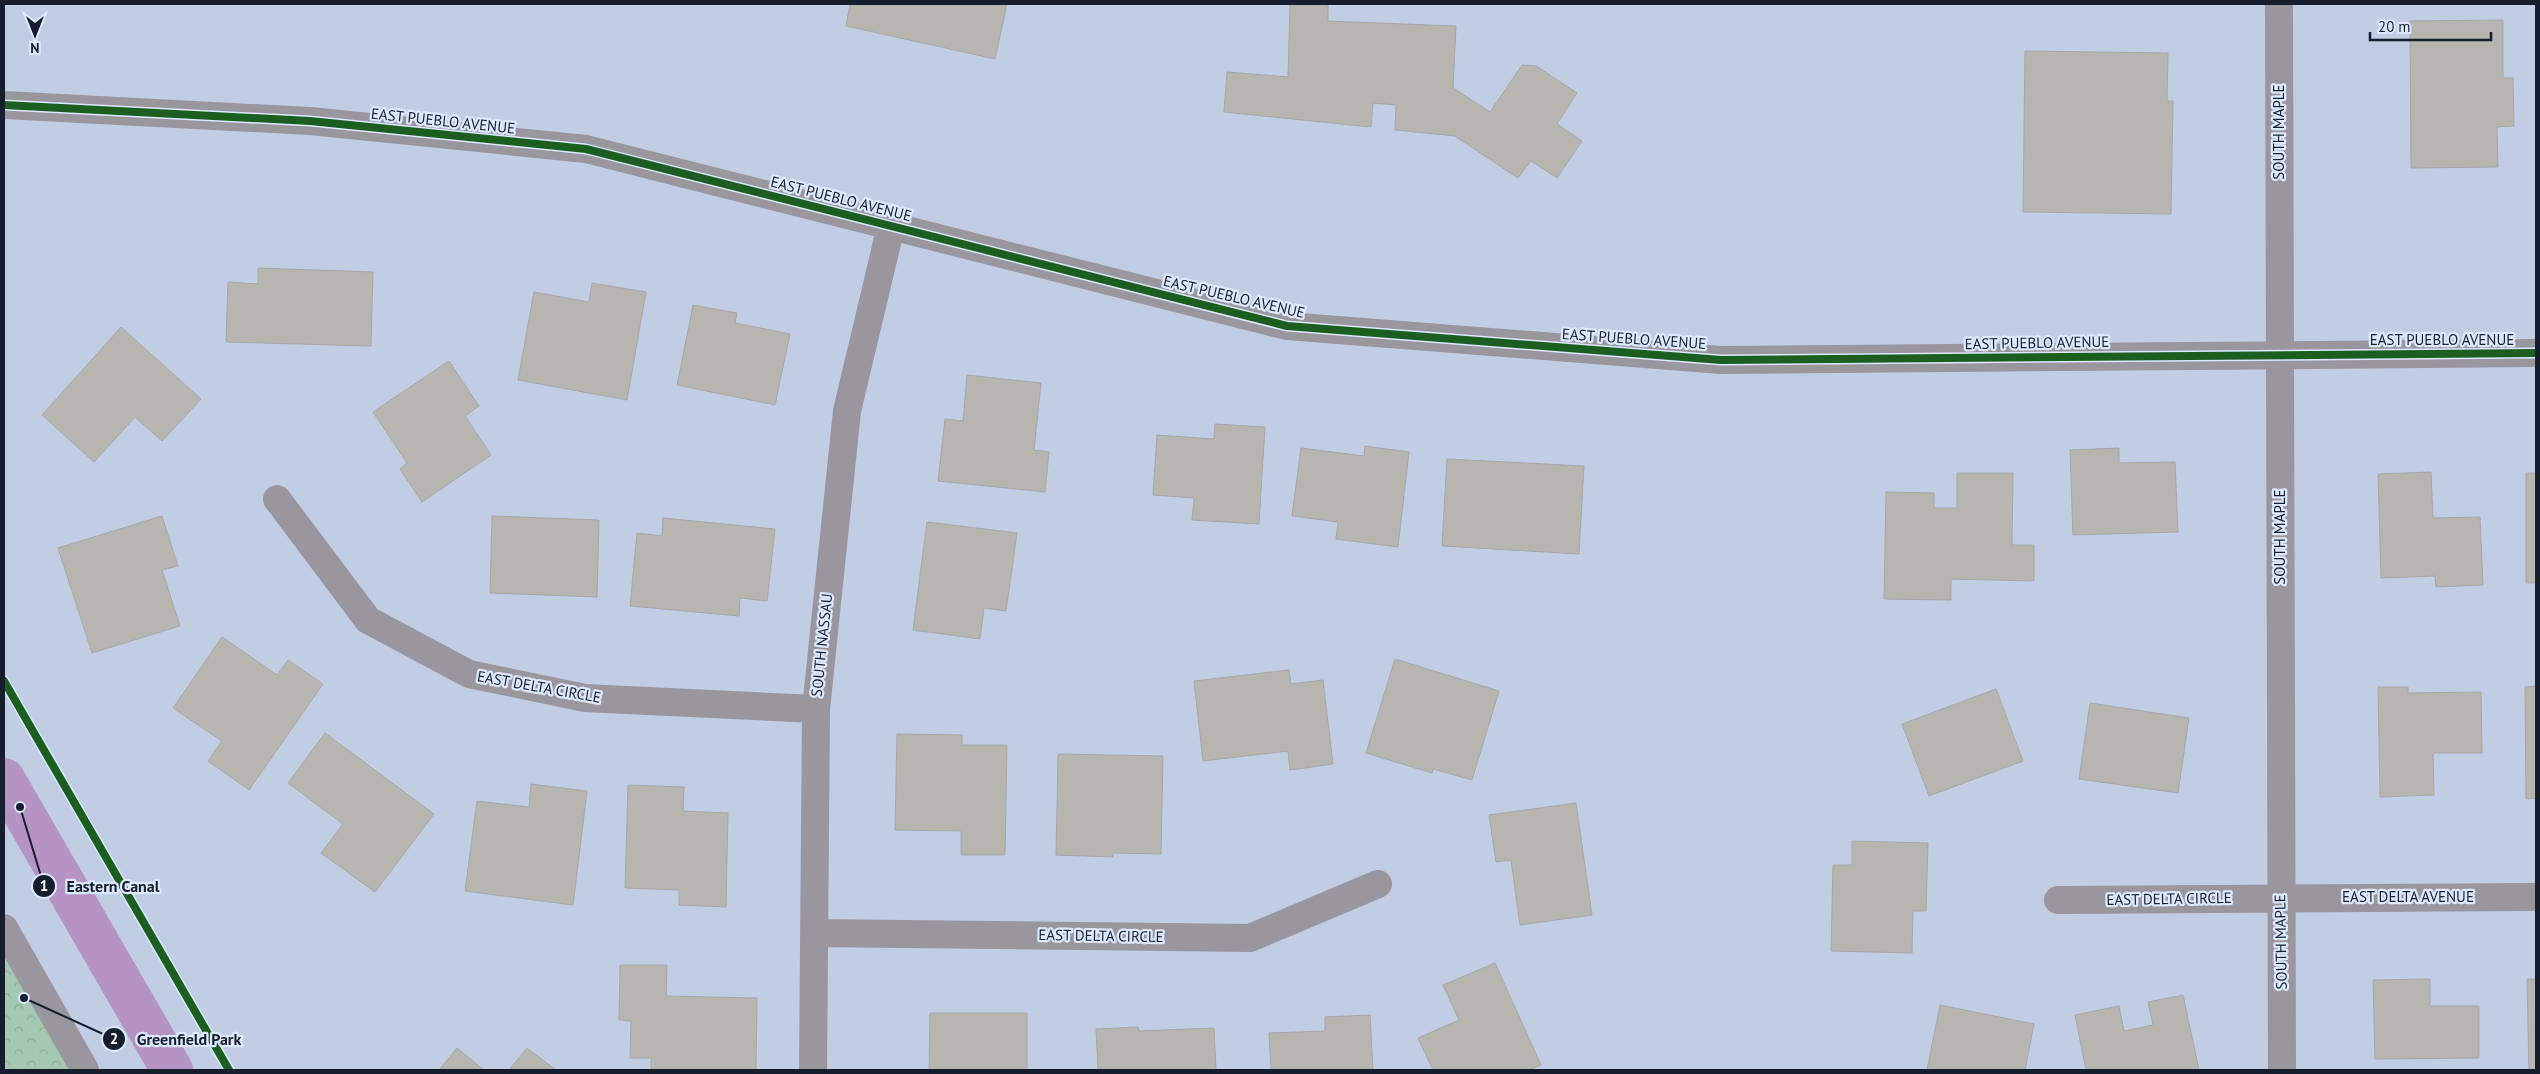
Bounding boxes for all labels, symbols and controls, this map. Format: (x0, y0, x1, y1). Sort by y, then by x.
north arrow (10, 10, 60, 60)
scale bar (2370, 10, 2491, 42)
text: 20 m (2378, 17, 2411, 36)
text: N (30, 39, 40, 57)
street label: SOUTH MAPLE (2269, 84, 2288, 180)
street label: EAST PUEBLO AVENUE (370, 103, 516, 138)
street label: EAST PUEBLO AVENUE (769, 172, 914, 225)
street label: EAST PUEBLO AVENUE (1162, 271, 1307, 322)
street label: EAST PUEBLO AVENUE (1561, 324, 1707, 353)
street label: EAST PUEBLO AVENUE (2370, 330, 2514, 349)
street label: EAST PUEBLO AVENUE (1965, 332, 2109, 353)
street label: SOUTH MAPLE (2270, 489, 2289, 585)
street label: SOUTH NASSAU (807, 592, 836, 698)
street label: EAST DELTA CIRCLE (476, 666, 602, 707)
callout: Eastern Canal (31, 871, 169, 902)
text: 1 (40, 876, 48, 895)
text: Eastern Canal (67, 876, 160, 896)
street label: EAST DELTA AVENUE (2342, 887, 2474, 906)
street label: EAST DELTA CIRCLE (2106, 888, 2232, 909)
street label: SOUTH MAPLE (2270, 894, 2291, 990)
street label: EAST DELTA CIRCLE (1038, 925, 1164, 946)
callout: Greenfield Park (102, 1024, 251, 1055)
text: 2 (110, 1029, 118, 1048)
text: Greenfield Park (137, 1029, 241, 1049)

